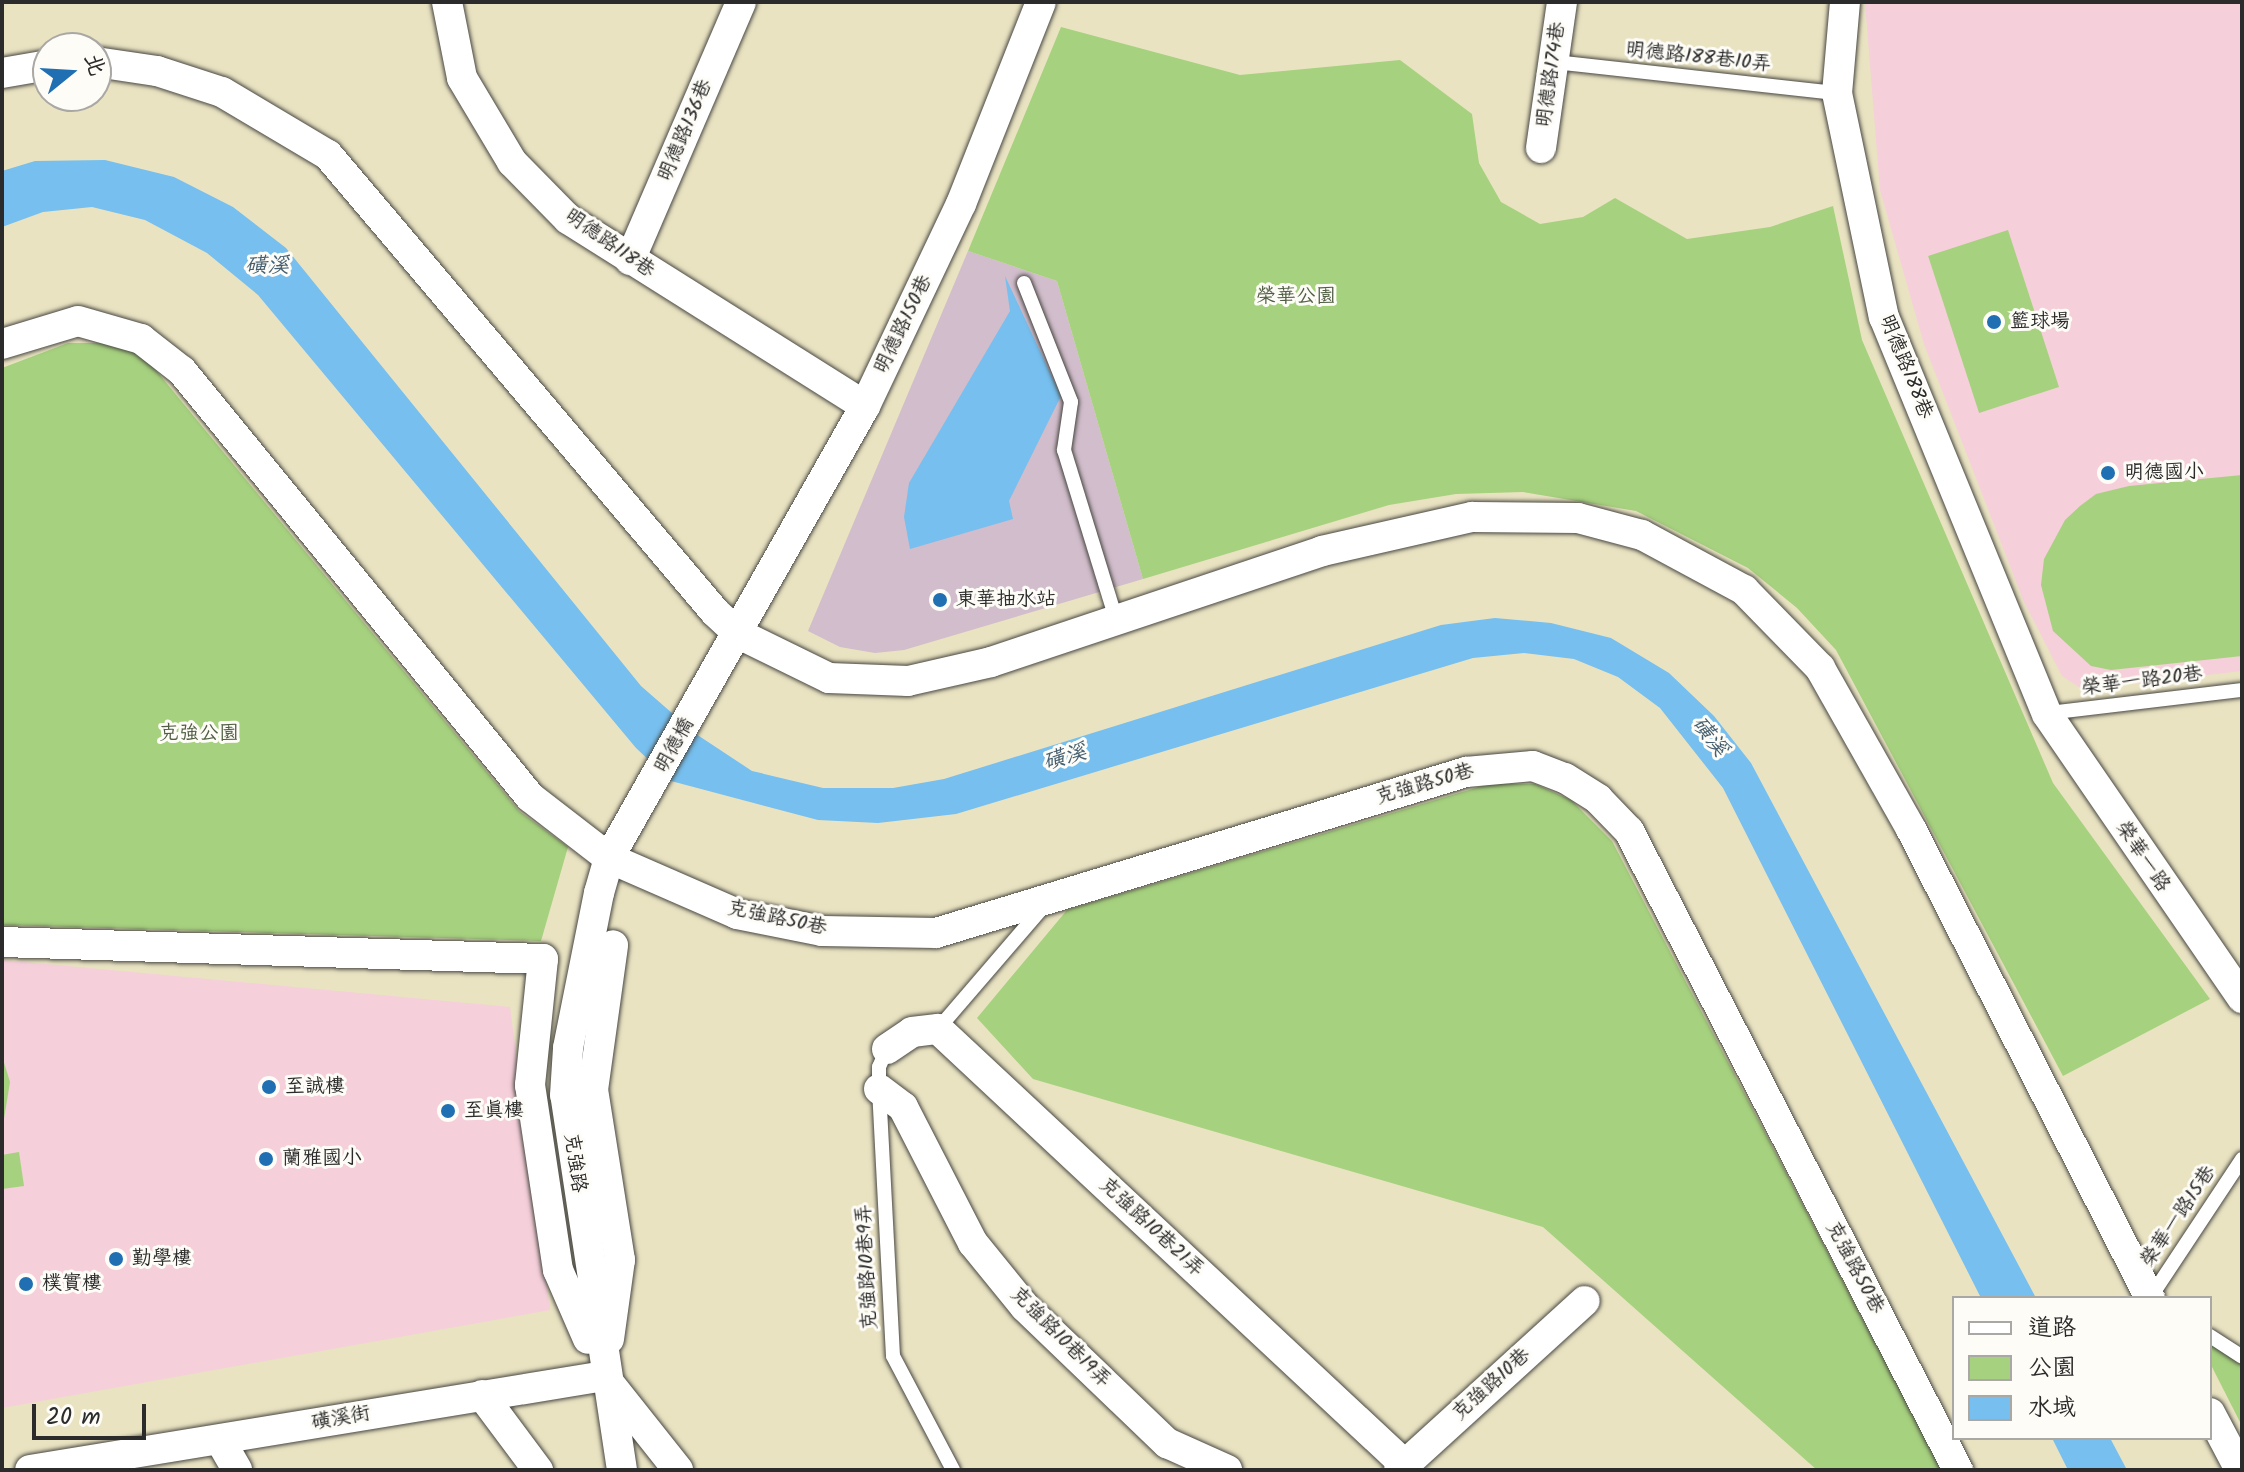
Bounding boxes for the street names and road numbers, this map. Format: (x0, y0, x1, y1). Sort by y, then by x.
street label: 明德路174巷 (1533, 21, 1571, 129)
street label: 明德路188巷10弄 (1624, 38, 1772, 78)
street label: 明德路136巷 (654, 76, 718, 186)
street label: 明德路118巷 (559, 204, 659, 284)
street label: 明德路150巷 (870, 272, 938, 378)
street label: 明德路188巷 (1873, 311, 1937, 423)
street label: 榮華一路20巷 (2080, 663, 2204, 701)
street label: 明德橋 (650, 714, 700, 778)
street label: 克強路50巷 (1373, 760, 1477, 810)
street label: 榮華一路 (2110, 817, 2174, 897)
street label: 克強路50巷 (725, 897, 829, 941)
street label: 克強路 (558, 1132, 590, 1194)
street label: 榮華一路15巷 (2136, 1162, 2222, 1272)
street label: 克強路10巷21弄 (1094, 1173, 1208, 1283)
street label: 克強路10巷9弄 (853, 1203, 883, 1331)
street label: 克強路50巷 (1820, 1218, 1888, 1318)
street label: 克強路10巷19弄 (1005, 1283, 1115, 1393)
street label: 克強路10巷 (1448, 1344, 1536, 1426)
street label: 磺溪街 (309, 1402, 373, 1436)

